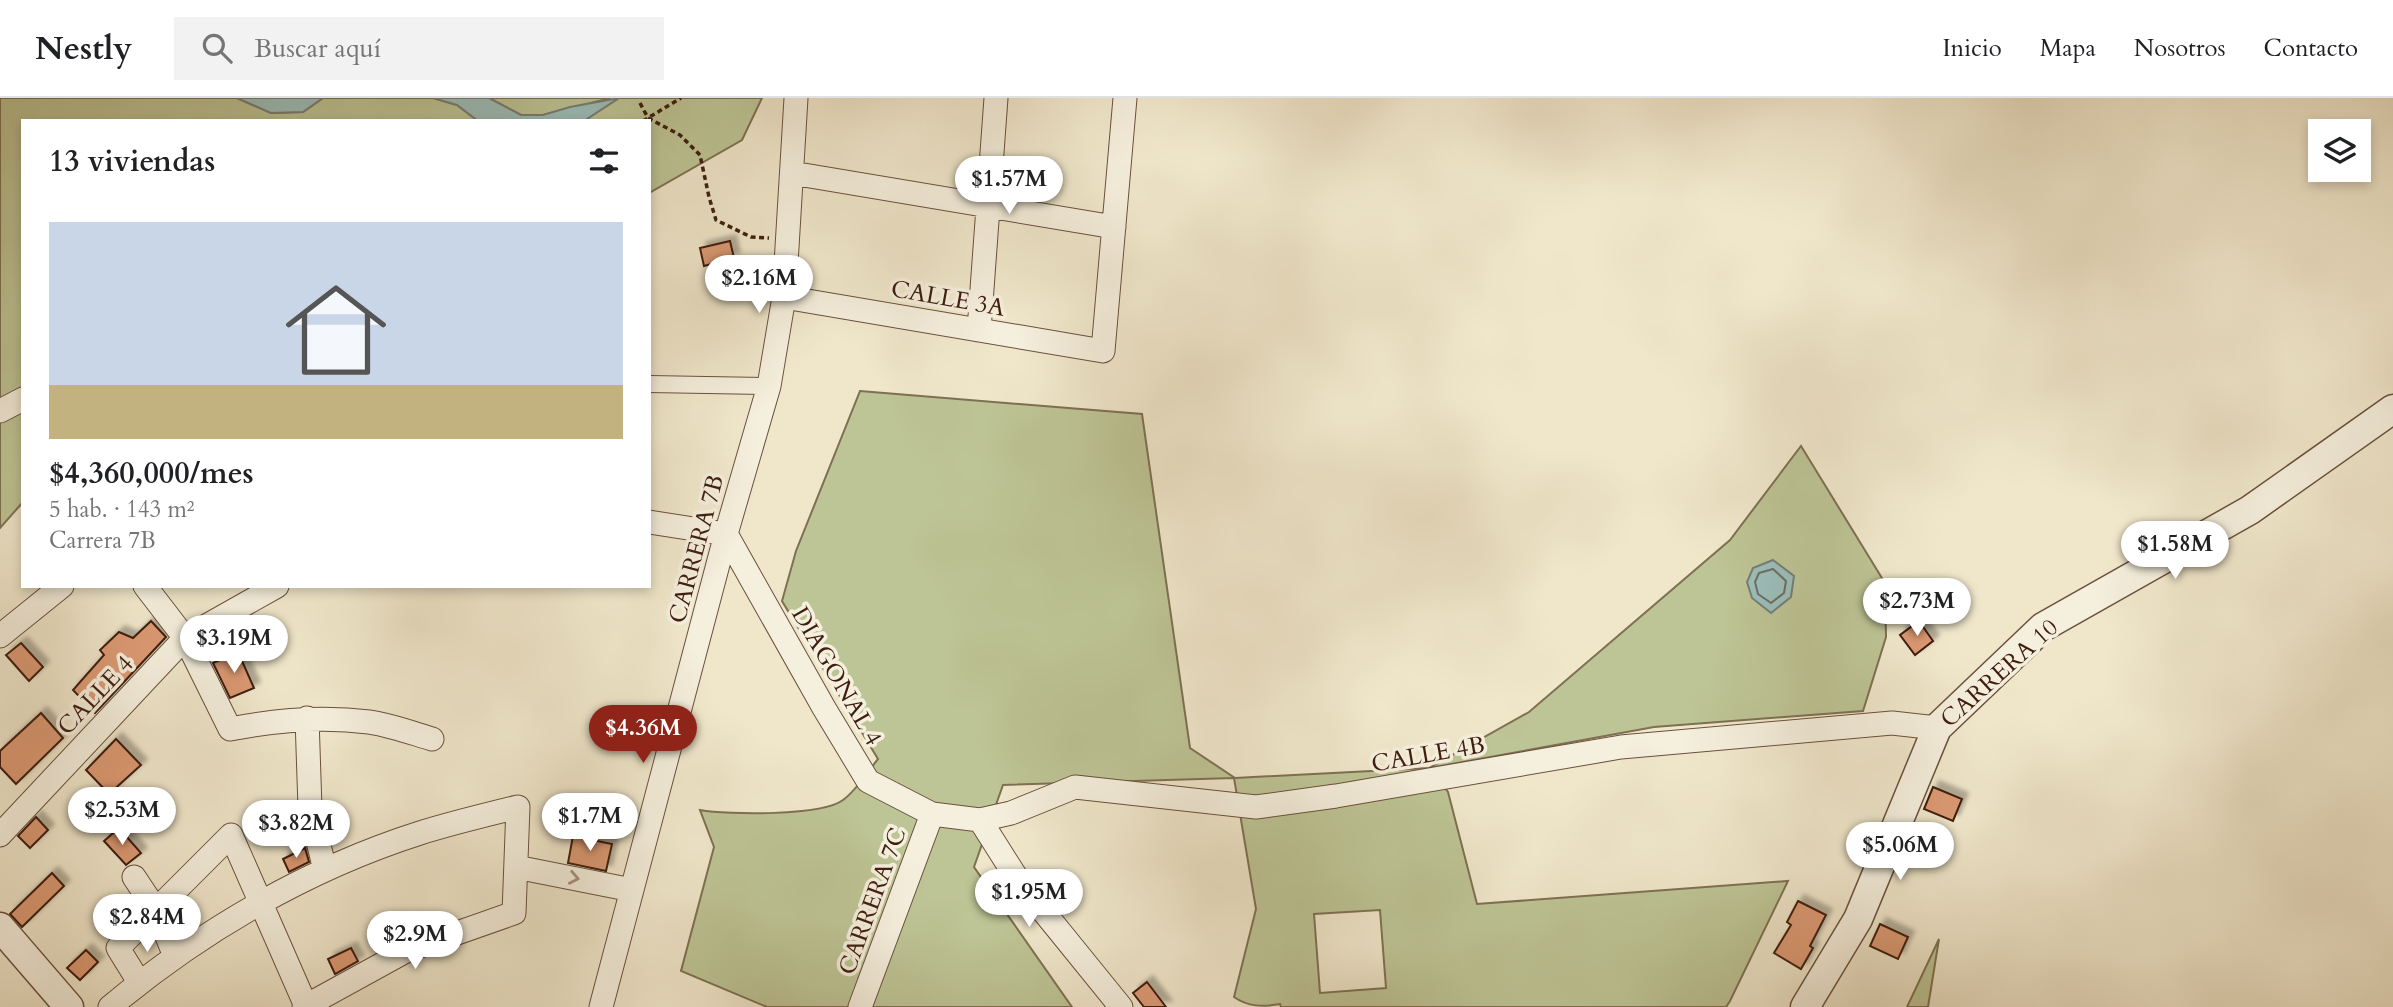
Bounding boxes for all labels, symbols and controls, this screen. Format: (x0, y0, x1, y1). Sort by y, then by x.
search box (174, 17, 664, 80)
text: Nestly (35, 26, 132, 71)
icon: search (198, 29, 236, 67)
text: Buscar aquí (254, 31, 381, 66)
text: Inicio (1942, 32, 2002, 65)
text: Mapa (2040, 32, 2096, 65)
text: Nosotros (2134, 32, 2226, 65)
text: Contacto (2264, 32, 2358, 65)
map controls (2308, 119, 2371, 182)
button: layers (2308, 119, 2371, 182)
text: 13 viviendas (49, 141, 215, 182)
icon: filters (585, 142, 623, 180)
pin: $1.57M (952, 156, 1066, 216)
text: $1.57M (971, 163, 1047, 194)
pin: $2.16M (702, 256, 816, 315)
text: $2.16M (721, 262, 797, 293)
icon: home (273, 267, 399, 393)
street label: CALLE 3A (888, 272, 1008, 325)
text: $4,360,000/mes (49, 453, 254, 494)
street label: CARRERA 7B (661, 471, 732, 627)
text: 5 hab. · 143 m² (49, 494, 195, 525)
pin: $1.58M (2118, 522, 2232, 581)
text: Carrera 7B (49, 525, 156, 556)
text: $1.58M (2137, 528, 2213, 559)
pin: $2.73M (1860, 578, 1974, 638)
text: $2.73M (1879, 585, 1955, 616)
street label: DIAGONAL 4 (783, 601, 890, 752)
street label: CARRERA 10 (1933, 612, 2065, 735)
pin: $3.19M (177, 616, 291, 675)
text: $3.19M (196, 622, 272, 653)
street label: CALLE 4 (50, 648, 141, 742)
pin: $4.36M (586, 706, 700, 765)
text: $4.36M (605, 712, 681, 743)
street label: CALLE 4B (1369, 728, 1487, 781)
pin: $2.53M (65, 788, 179, 847)
text: $2.53M (84, 794, 160, 825)
pin: $1.7M (541, 794, 639, 853)
pin: $3.82M (239, 800, 353, 860)
text: $1.7M (558, 800, 622, 831)
text: $3.82M (258, 807, 334, 838)
pin: $5.06M (1843, 822, 1957, 882)
street label: CARRERA 7C (831, 823, 914, 979)
text: $5.06M (1862, 829, 1938, 860)
one-way arrow (568, 870, 580, 885)
pin: $1.95M (972, 870, 1086, 929)
text: $1.95M (991, 876, 1067, 907)
pin: $2.84M (90, 894, 204, 954)
text: $2.84M (109, 901, 185, 932)
pin: $2.9M (366, 912, 464, 971)
text: $2.9M (383, 918, 447, 949)

